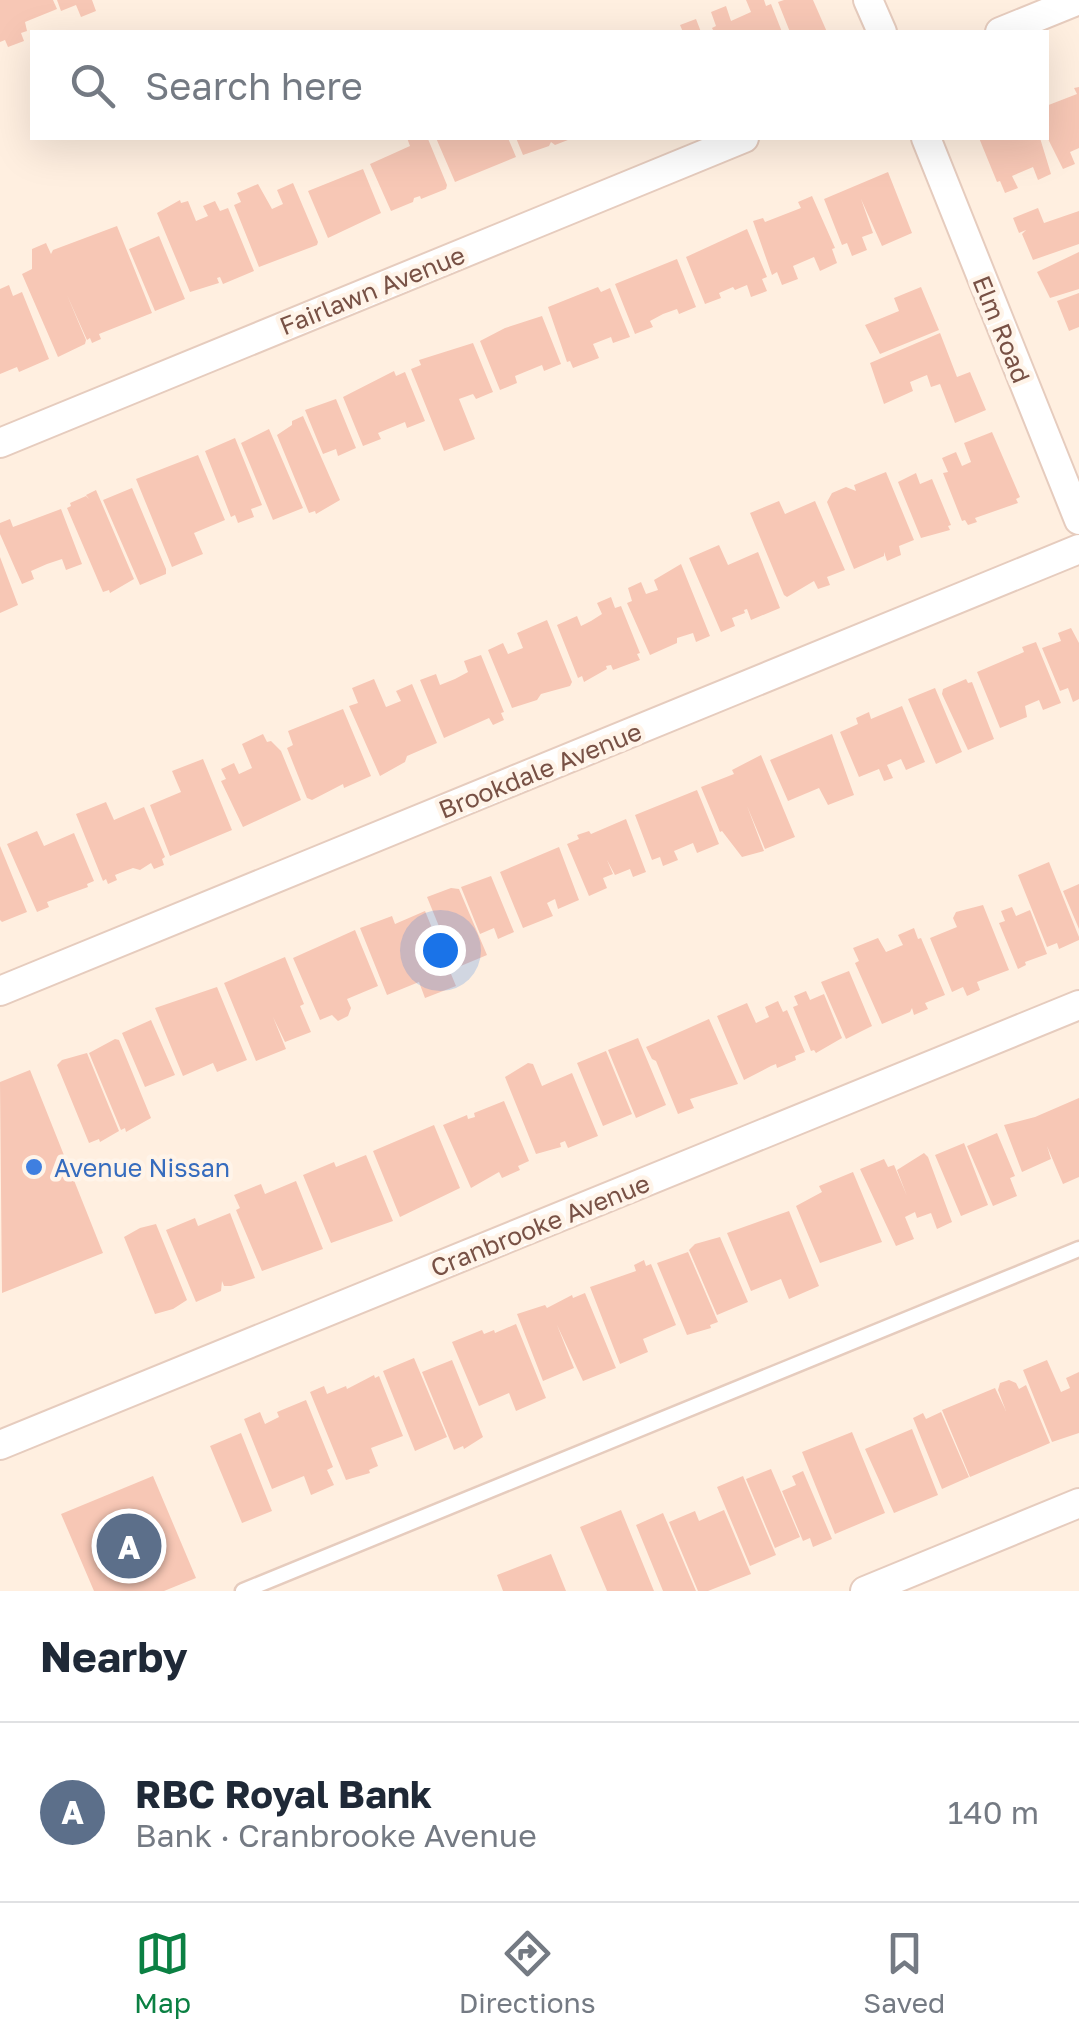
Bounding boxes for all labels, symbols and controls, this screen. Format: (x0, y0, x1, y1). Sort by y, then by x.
search box (30, 30, 1049, 140)
icon: search (65, 58, 120, 113)
text: Search here (145, 63, 363, 108)
street label: Fairlawn Avenue (275, 239, 469, 341)
street label: Elm Road (966, 271, 1038, 387)
street label: Brookdale Avenue (434, 715, 646, 825)
your location (415, 925, 466, 976)
place label: Avenue Nissan (54, 1152, 230, 1183)
marker: Avenue Nissan (23, 1156, 45, 1178)
street label: Cranbrooke Avenue (426, 1167, 654, 1283)
pin: A (96, 1508, 162, 1584)
text: Nearby (40, 1631, 188, 1681)
text: RBC Royal Bank (135, 1771, 432, 1816)
text: A (61, 1793, 84, 1831)
text: 140 m (948, 1793, 1039, 1831)
text: Bank · Cranbrooke Avenue (135, 1816, 537, 1854)
tab: Map (134, 1926, 191, 2019)
tab: Directions (459, 1926, 596, 2019)
tab: Saved (863, 1926, 945, 2019)

